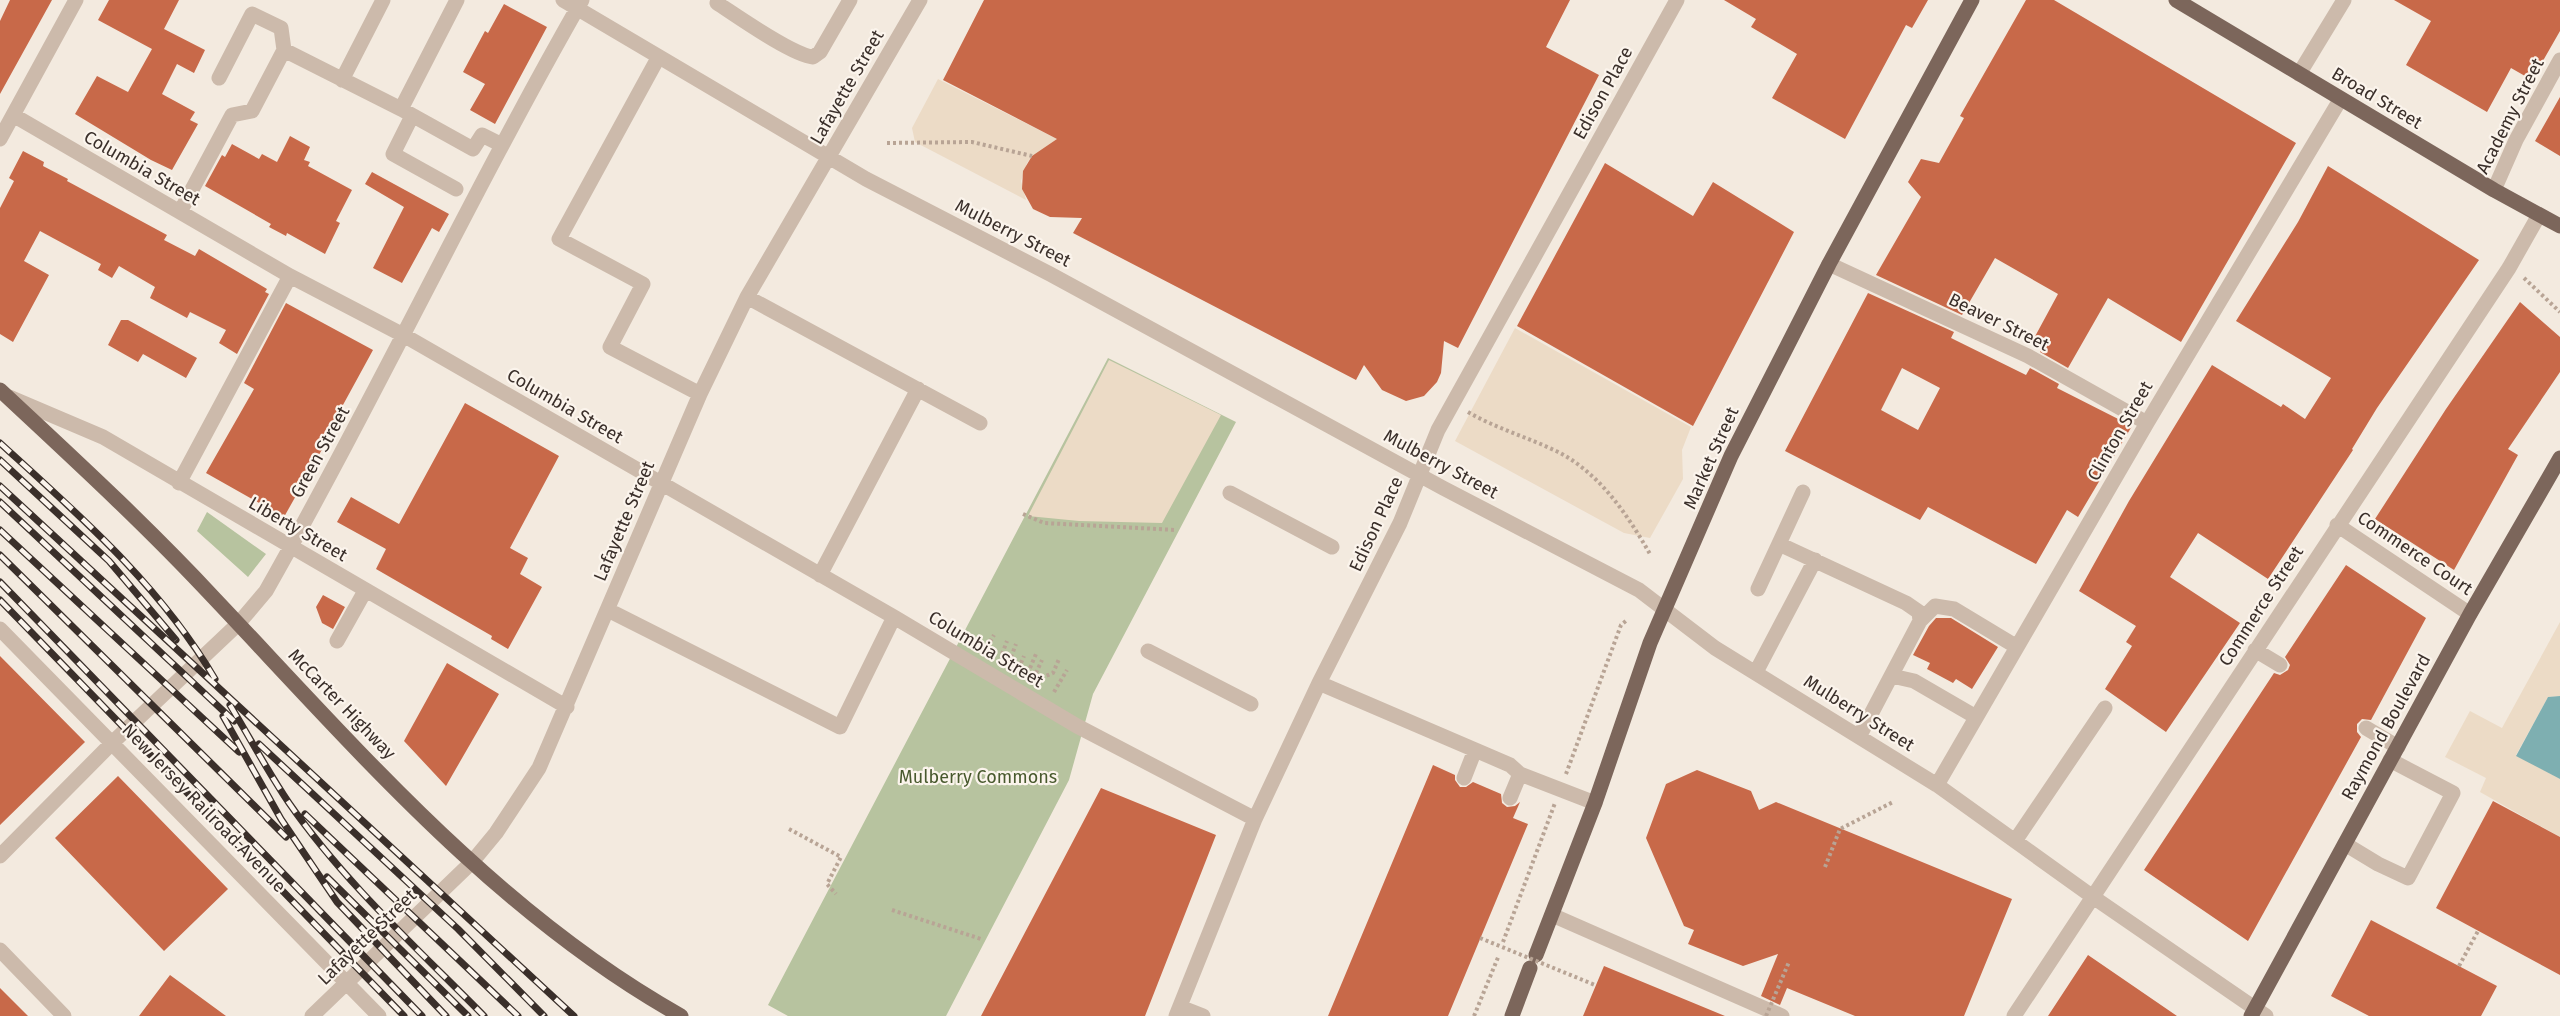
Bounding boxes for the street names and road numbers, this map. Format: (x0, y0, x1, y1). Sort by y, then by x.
street label: Lafayette Street (805, 25, 889, 148)
street label: Edison Place (1568, 43, 1638, 143)
street label: Academy Street (2471, 54, 2549, 178)
street label: Broad Street (2328, 62, 2427, 134)
street label: Columbia Street (80, 126, 204, 210)
street label: Mulberry Street (952, 194, 1075, 272)
street label: Beaver Street (1945, 288, 2053, 356)
street label: Columbia Street (503, 364, 627, 448)
street label: Clinton Street (2083, 377, 2158, 485)
street label: Green Street (286, 402, 354, 502)
street label: Market Street (1679, 403, 1744, 513)
street label: Mulberry Street (1380, 425, 1502, 504)
street label: Lafayette Street (589, 457, 659, 584)
street label: Edison Place (1344, 473, 1408, 575)
street label: Liberty Street (245, 492, 352, 566)
street label: Commerce Court (2353, 506, 2477, 600)
street label: Commerce Street (2214, 541, 2308, 670)
street label: Columbia Street (924, 606, 1048, 692)
street label: McCarter Highway (284, 644, 400, 764)
street label: Raymond Boulevard (2337, 650, 2435, 804)
street label: Mulberry Street (1799, 670, 1919, 756)
street label: New Jersey Railroad Avenue (118, 719, 290, 897)
street label: Lafayette Street (313, 884, 421, 990)

